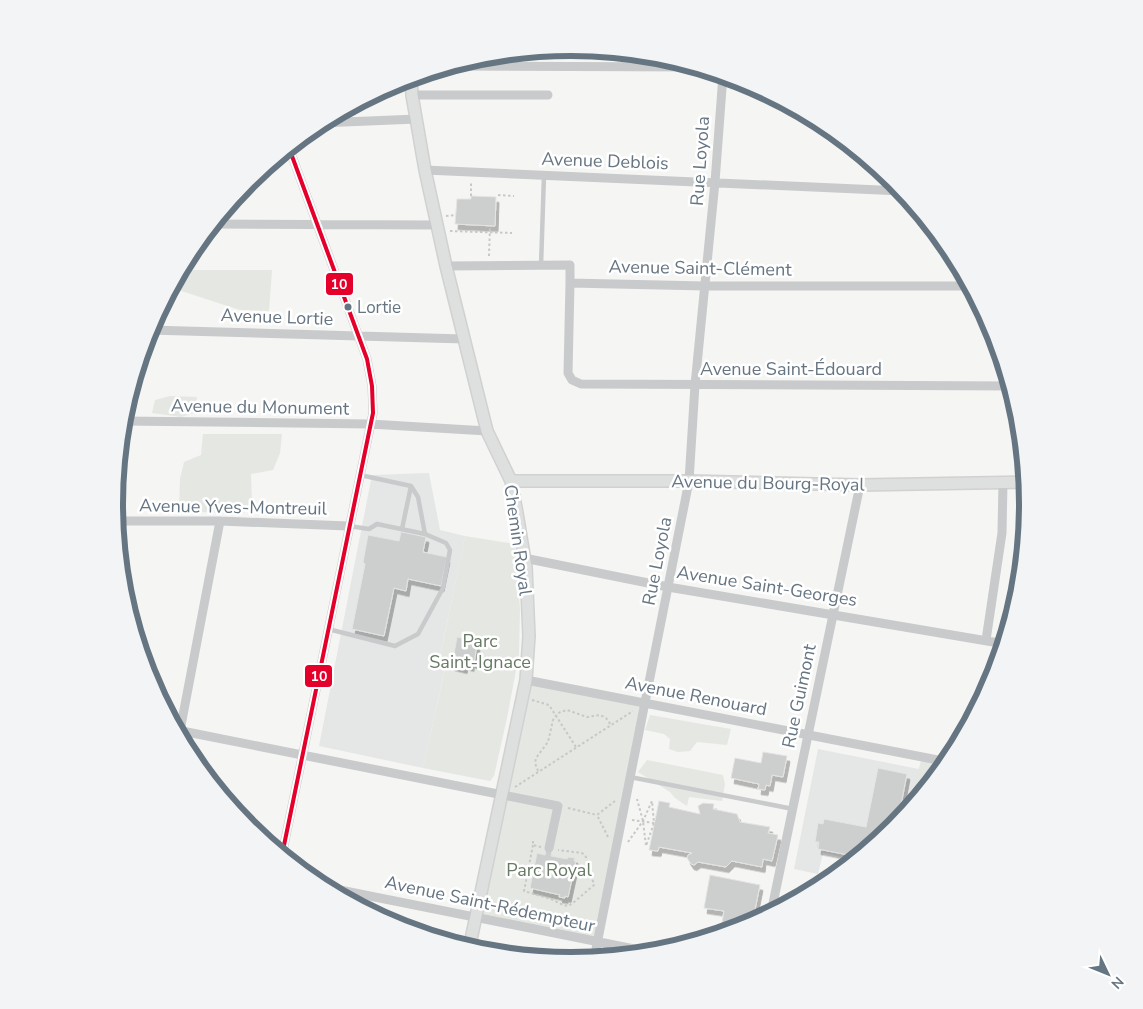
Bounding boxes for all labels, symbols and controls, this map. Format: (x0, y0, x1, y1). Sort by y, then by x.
street label: Rue Loyola (685, 115, 715, 207)
street label: Avenue Deblois (541, 147, 669, 175)
street label: Avenue Saint-Clément (608, 254, 792, 282)
line badge: 10 (325, 272, 354, 296)
text: 10 (331, 275, 347, 294)
place label: Lortie (357, 296, 401, 319)
marker: Lortie (343, 302, 353, 312)
street label: Avenue Lortie (220, 303, 334, 331)
street label: Avenue Saint-Édouard (700, 357, 882, 381)
street label: Avenue du Monument (171, 393, 350, 421)
street label: Avenue du Bourg-Royal (671, 469, 866, 497)
street label: Chemin Royal (498, 483, 538, 598)
street label: Avenue Yves-Montreuil (139, 493, 328, 521)
street label: Rue Loyola (637, 515, 677, 607)
street label: Avenue Saint-Georges (675, 560, 859, 612)
park label: Parc Saint-Ignace (429, 629, 531, 674)
street label: Rue Guimont (776, 641, 822, 750)
line badge: 10 (304, 664, 333, 688)
text: 10 (311, 667, 327, 686)
street label: Avenue Renouard (623, 670, 769, 722)
park label: Parc Royal (506, 858, 592, 882)
street label: Avenue Saint-Rédempteur (383, 870, 598, 938)
north arrow (1083, 949, 1133, 999)
text: N (1107, 972, 1128, 993)

